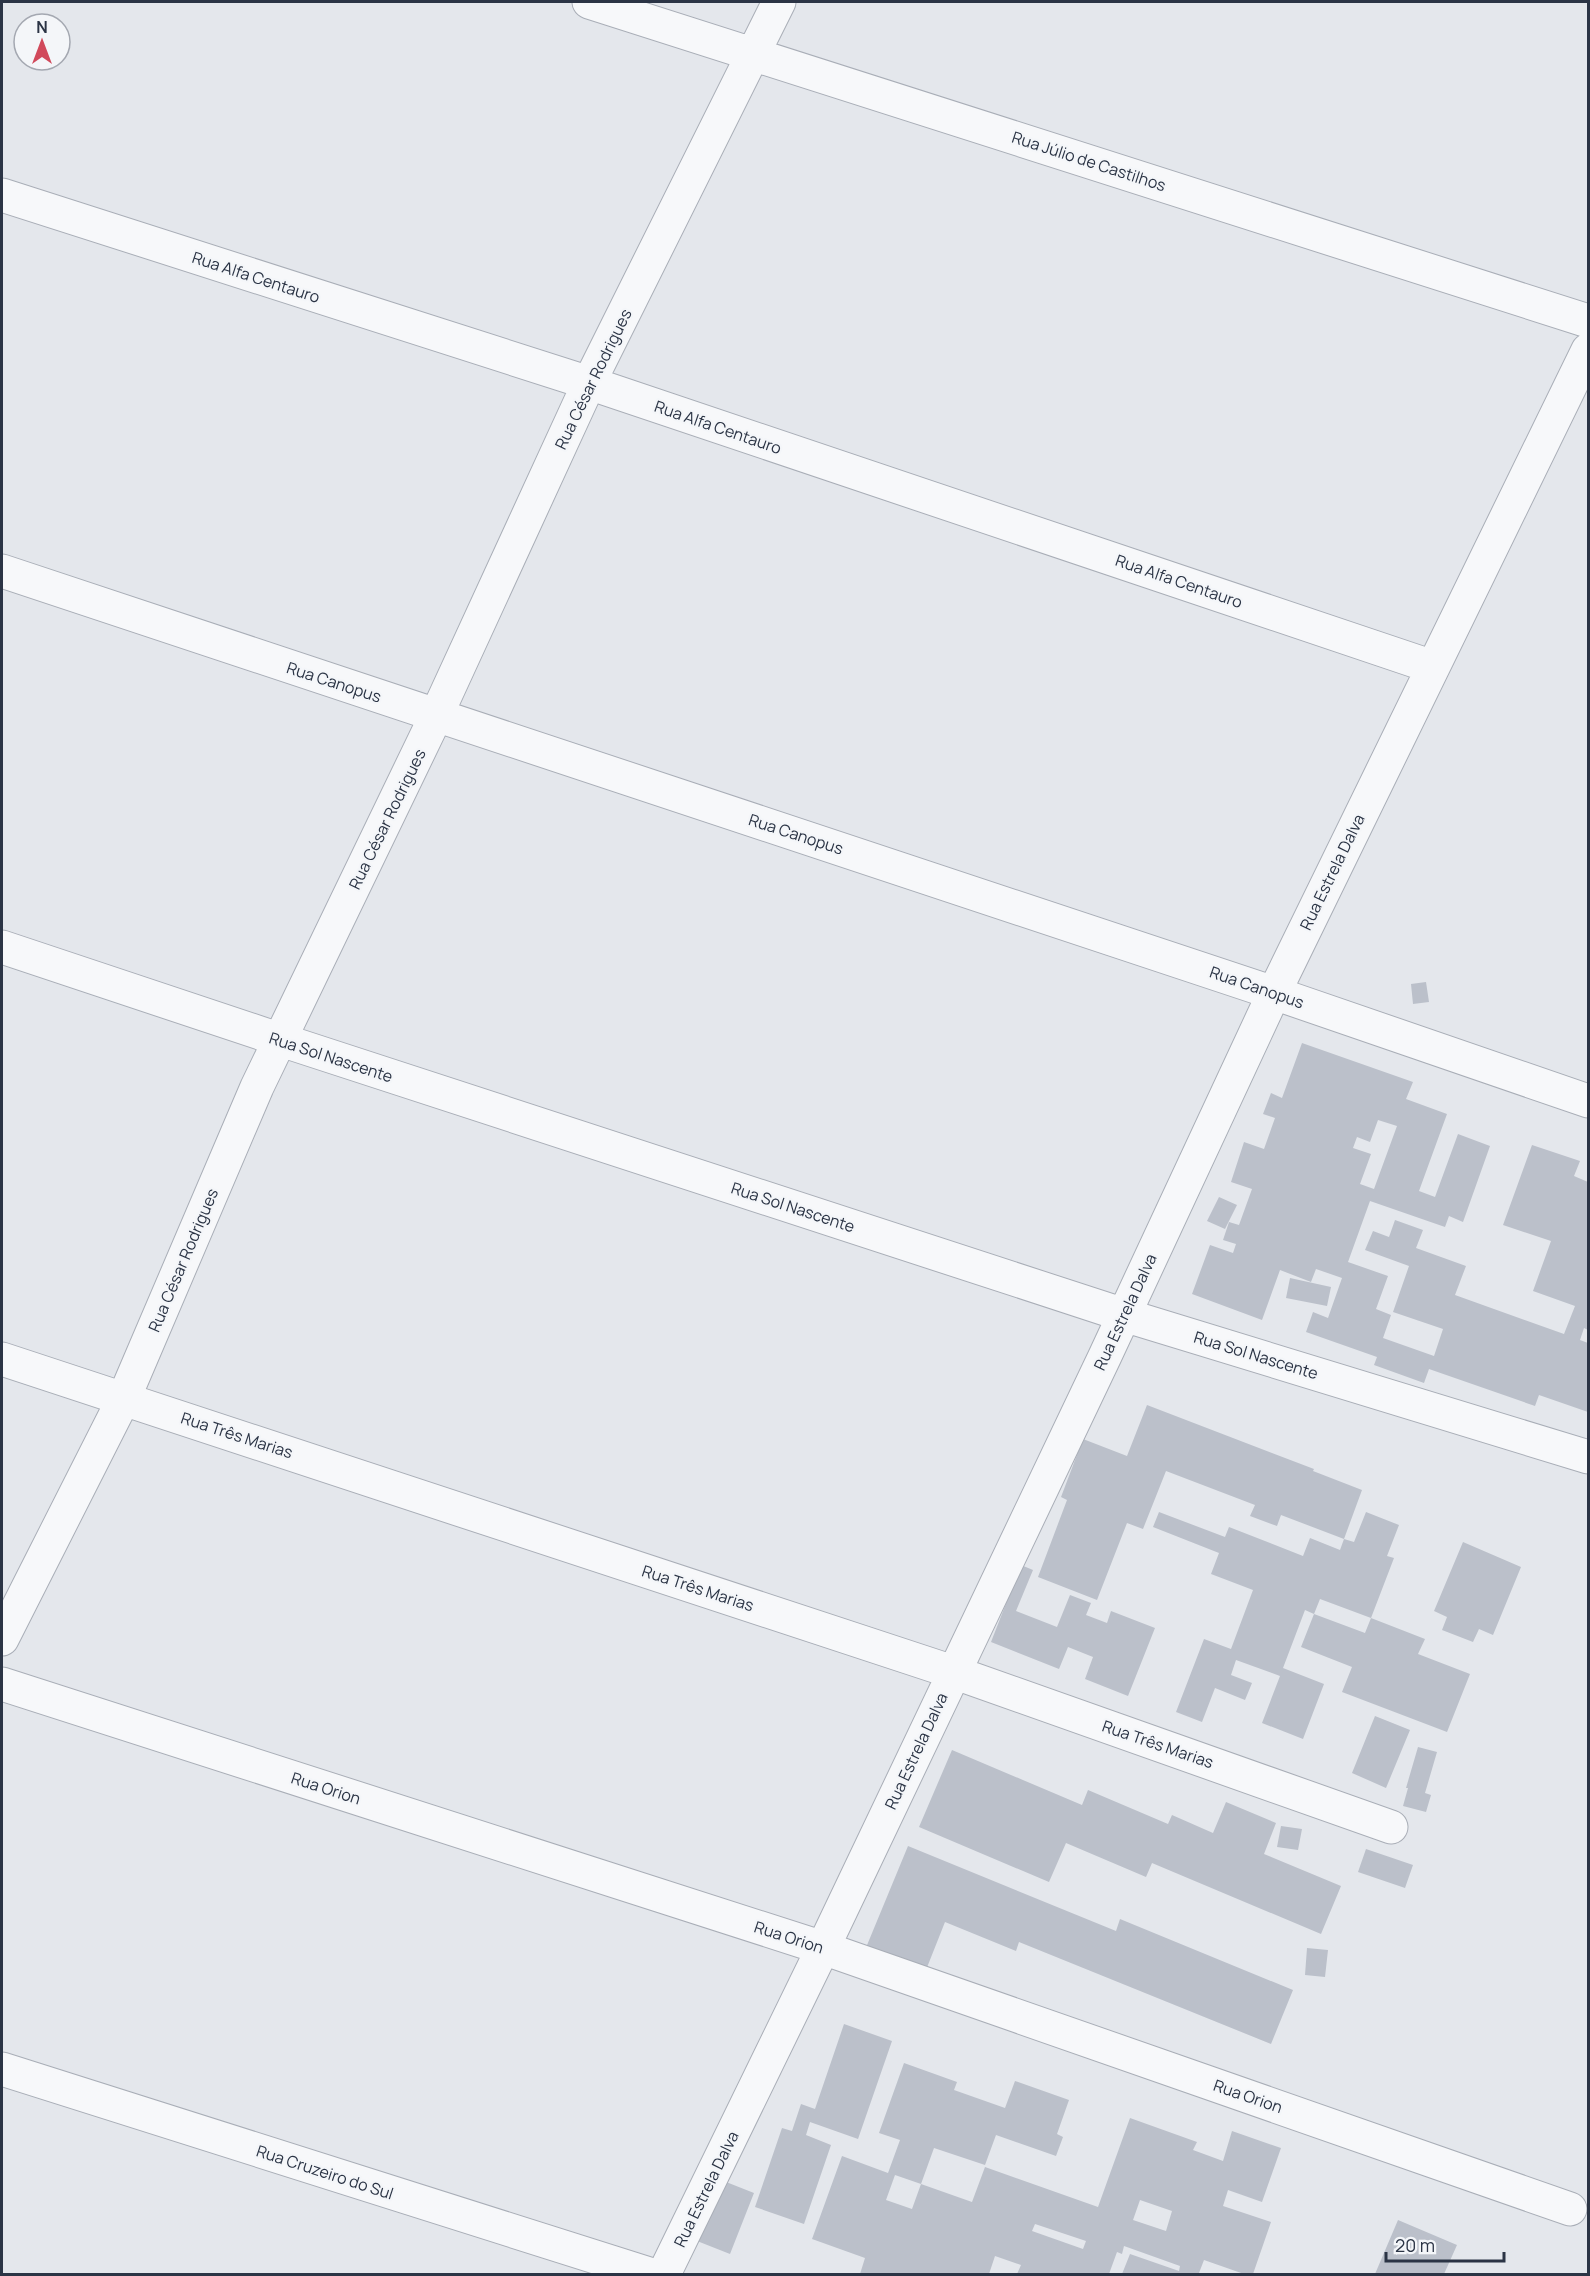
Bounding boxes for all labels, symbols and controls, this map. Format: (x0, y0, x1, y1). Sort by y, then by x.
north arrow (12, 12, 72, 72)
text: N (36, 16, 48, 38)
street label: Rua Júlio de Castilhos (1009, 126, 1169, 196)
street label: Rua Alfa Centauro (189, 246, 323, 308)
street label: Rua César Rodrigues (549, 305, 637, 453)
street label: Rua Alfa Centauro (652, 395, 784, 459)
street label: Rua Alfa Centauro (1113, 549, 1245, 613)
street label: Rua Canopus (284, 656, 384, 708)
street label: Rua César Rodrigues (343, 745, 431, 893)
street label: Rua Canopus (746, 808, 846, 860)
street label: Rua Estrela Dalva (1294, 810, 1370, 934)
street label: Rua Canopus (1207, 961, 1307, 1013)
street label: Rua Sol Nascente (266, 1027, 396, 1087)
street label: Rua Sol Nascente (728, 1177, 858, 1237)
street label: Rua César Rodrigues (143, 1185, 223, 1335)
street label: Rua Estrela Dalva (1088, 1250, 1162, 1374)
street label: Rua Sol Nascente (1191, 1326, 1321, 1384)
street label: Rua Três Marias (178, 1407, 296, 1463)
street label: Rua Três Marias (639, 1560, 757, 1616)
street label: Rua Estrela Dalva (879, 1689, 953, 1813)
street label: Rua Três Marias (1099, 1715, 1217, 1773)
street label: Rua Orion (288, 1766, 364, 1810)
street label: Rua Orion (751, 1915, 827, 1959)
street label: Rua Orion (1211, 2074, 1285, 2118)
street label: Rua Estrela Dalva (668, 2127, 744, 2251)
street label: Rua Cruzeiro do Sul (254, 2139, 396, 2205)
scale bar (1386, 2225, 1504, 2263)
text: 20 m (1395, 2233, 1435, 2257)

